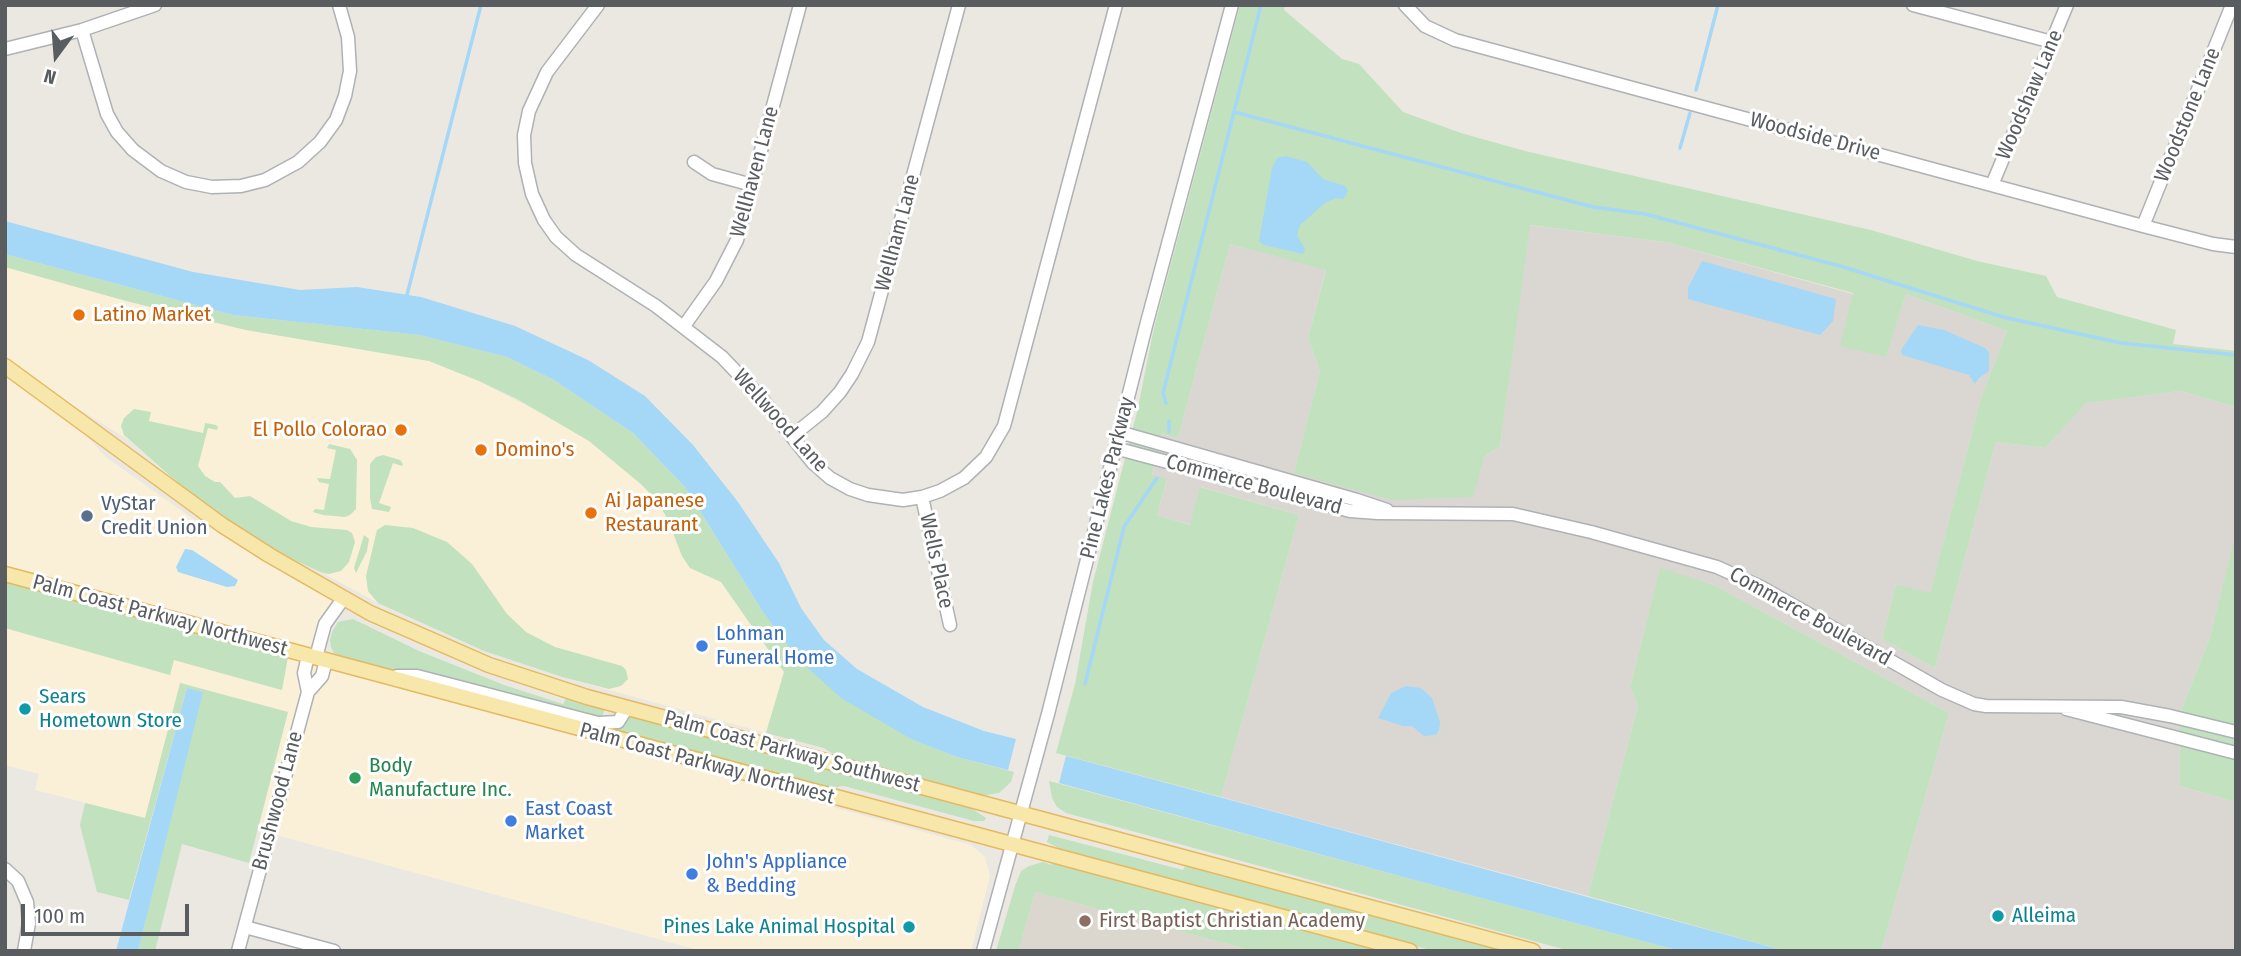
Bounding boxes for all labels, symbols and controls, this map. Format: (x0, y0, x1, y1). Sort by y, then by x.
north arrow (21, 21, 91, 91)
street label: Woodshaw Lane (1991, 26, 2069, 164)
street label: Woodstone Lane (2150, 44, 2226, 186)
text: N (41, 64, 59, 89)
street label: Wellhaven Lane (725, 104, 785, 240)
street label: Woodside Drive (1747, 107, 1883, 167)
street label: Wellham Lane (870, 172, 926, 294)
place label: Latino Market (93, 302, 211, 328)
marker: Latino Market (71, 307, 87, 323)
street label: Wellwood Lane (727, 364, 833, 478)
street label: Pine Lakes Parkway (1076, 394, 1140, 562)
place label: El Pollo Colorao (253, 417, 387, 443)
marker: El Pollo Colorao (393, 422, 409, 438)
place label: Domino's (495, 437, 575, 463)
marker: Domino's (473, 442, 489, 458)
street label: Commerce Boulevard (1163, 449, 1345, 521)
place label: Ai Japanese Restaurant (605, 488, 704, 538)
place label: VyStar Credit Union (101, 491, 208, 541)
marker: Ai Japanese Restaurant (583, 505, 599, 521)
marker: VyStar Credit Union (79, 508, 95, 524)
street label: Wells Place (914, 511, 958, 611)
street label: Commerce Boulevard (1725, 562, 1895, 672)
street label: Palm Coast Parkway Northwest (30, 570, 290, 662)
place label: Lohman Funeral Home (716, 621, 834, 671)
marker: Lohman Funeral Home (694, 638, 710, 654)
place label: Sears Hometown Store (39, 684, 182, 734)
marker: Sears Hometown Store (17, 701, 33, 717)
street label: Palm Coast Parkway Southwest (661, 706, 923, 798)
street label: Palm Coast Parkway Northwest (577, 718, 837, 810)
street label: Brushwood Lane (247, 729, 309, 873)
place label: Body Manufacture Inc. (369, 753, 512, 803)
marker: Body Manufacture Inc. (347, 770, 363, 786)
place label: East Coast Market (525, 796, 613, 846)
marker: East Coast Market (503, 813, 519, 829)
place label: John's Appliance & Bedding (706, 849, 847, 899)
marker: John's Appliance & Bedding (684, 866, 700, 882)
scale bar (24, 890, 192, 934)
text: 100 m (34, 903, 85, 929)
place label: Alleima (2012, 903, 2076, 929)
place label: First Baptist Christian Academy (1099, 908, 1365, 934)
marker: Alleima (1990, 908, 2006, 924)
marker: First Baptist Christian Academy (1077, 913, 1093, 929)
place label: Pines Lake Animal Hospital (663, 914, 895, 940)
marker: Pines Lake Animal Hospital (901, 919, 917, 935)

